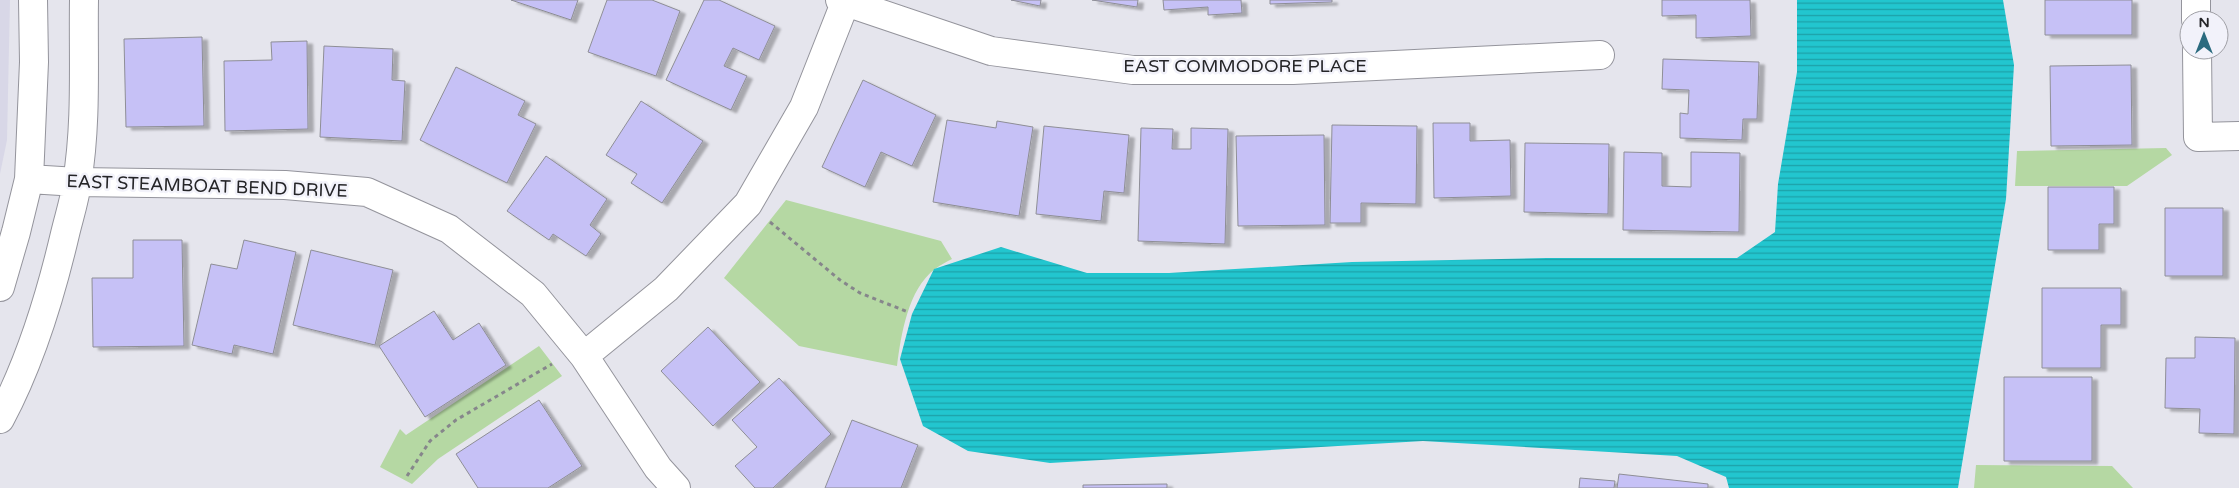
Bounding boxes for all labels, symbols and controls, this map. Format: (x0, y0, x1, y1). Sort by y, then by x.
north arrow (2179, 10, 2229, 60)
text: N (2198, 14, 2210, 31)
street label: EAST COMMODORE PLACE (1123, 55, 1367, 77)
street label: EAST STEAMBOAT BEND DRIVE (66, 170, 348, 202)

